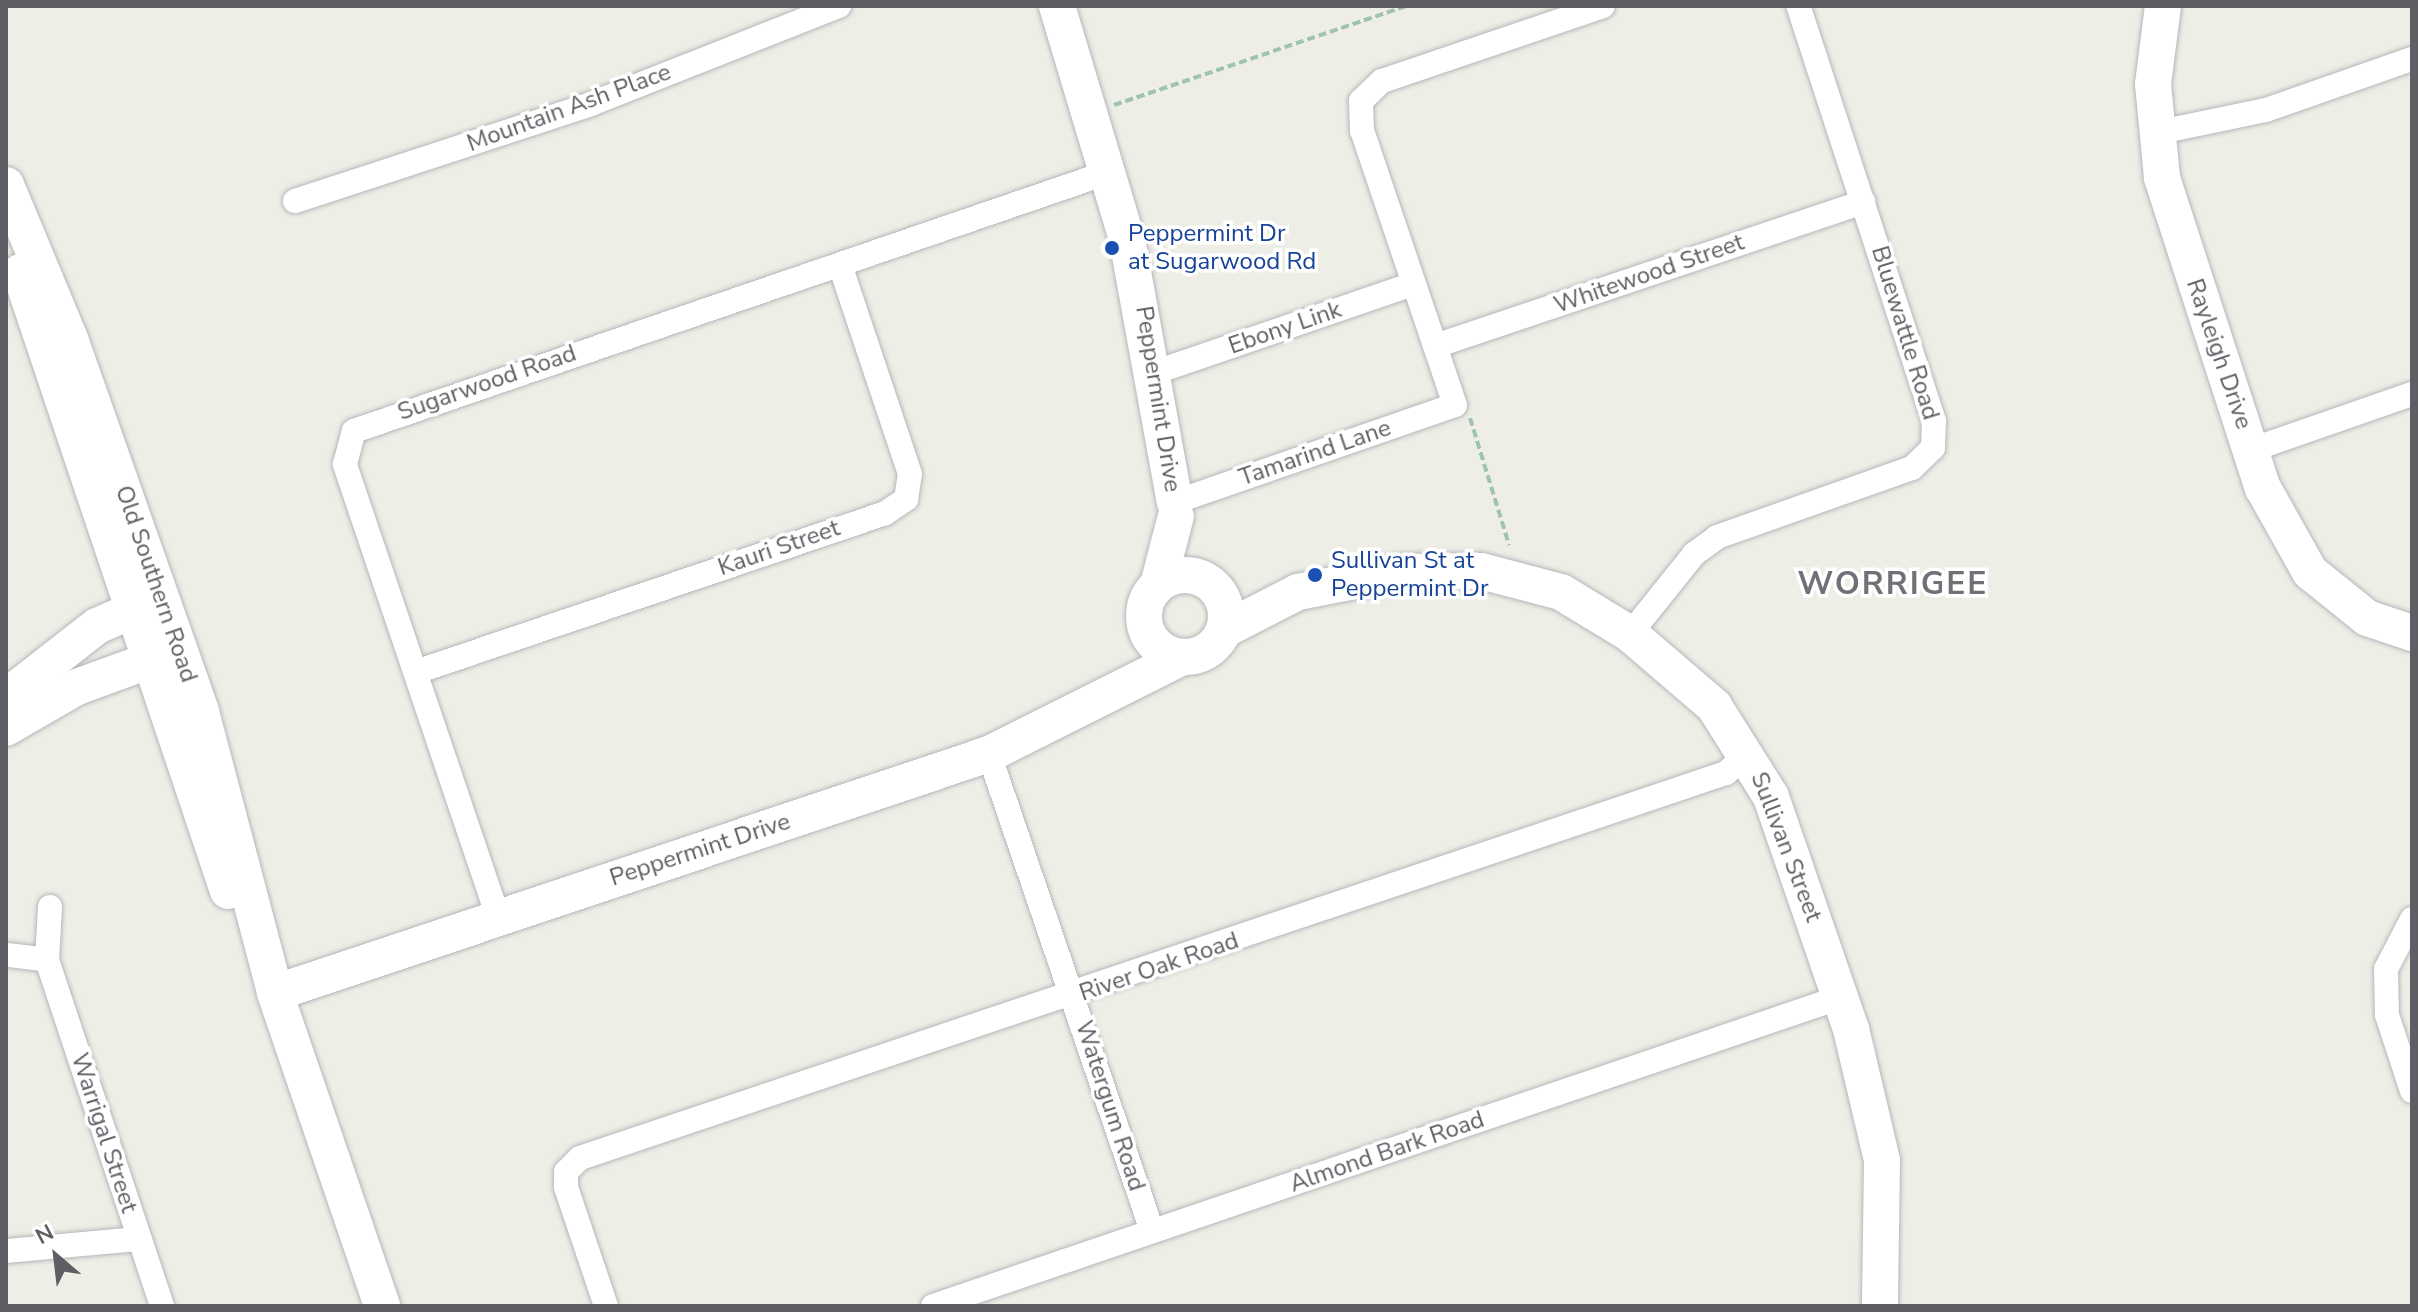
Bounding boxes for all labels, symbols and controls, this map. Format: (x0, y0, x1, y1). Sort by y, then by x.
street label: Mountain Ash Place (463, 58, 675, 158)
place label: Peppermint Dr at Sugarwood Rd (1128, 220, 1316, 276)
street label: Whitewood Street (1550, 228, 1748, 320)
marker: Peppermint Dr at Sugarwood Rd (1103, 239, 1121, 257)
street label: Bluewattle Road (1865, 243, 1945, 423)
street label: Rayleigh Drive (2180, 275, 2258, 433)
street label: Ebony Link (1225, 295, 1345, 361)
street label: Peppermint Drive (1129, 304, 1187, 494)
street label: Sugarwood Road (394, 339, 580, 427)
street label: Tamarind Lane (1235, 414, 1395, 492)
street label: Old Southern Road (109, 482, 203, 686)
street label: Kauri Street (714, 514, 844, 582)
place label: Sullivan St at Peppermint Dr (1331, 547, 1488, 603)
district label: WORRIGEE (1798, 565, 1988, 603)
marker: Sullivan St at Peppermint Dr (1306, 566, 1324, 584)
street label: Sullivan Street (1744, 768, 1828, 926)
street label: Peppermint Drive (606, 807, 794, 893)
street label: River Oak Road (1076, 926, 1242, 1008)
street label: Watergum Road (1069, 1017, 1151, 1195)
street label: Warrigal Street (65, 1050, 143, 1216)
street label: Almond Bark Road (1286, 1105, 1488, 1199)
north arrow (16, 1216, 96, 1296)
text: N (30, 1218, 59, 1252)

